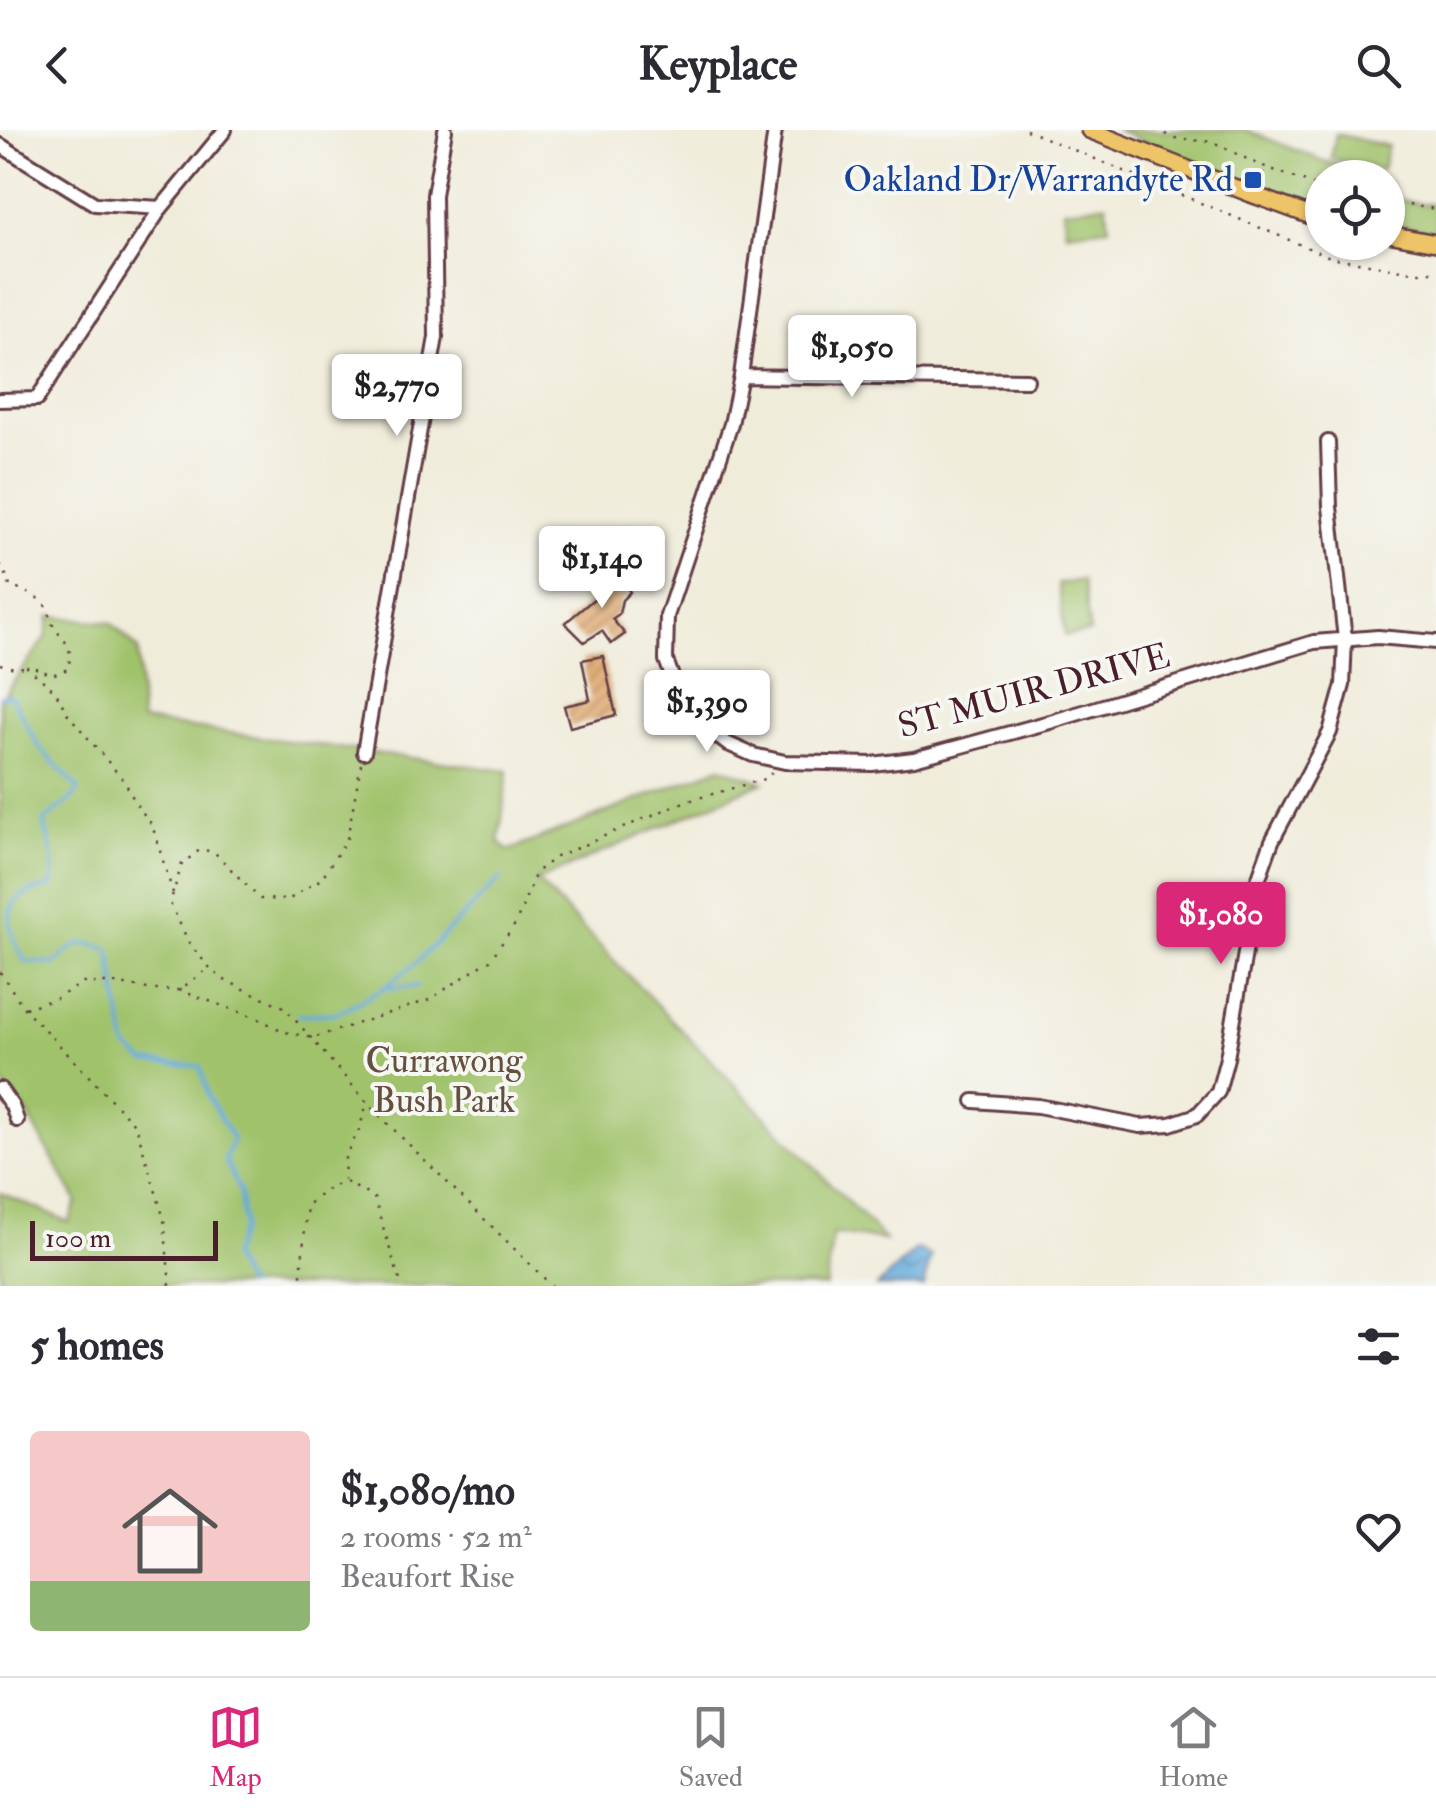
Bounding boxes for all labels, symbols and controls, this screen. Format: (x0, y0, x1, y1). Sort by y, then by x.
text: Keyplace (639, 37, 797, 93)
icon: back (30, 38, 85, 93)
icon: search (1351, 38, 1406, 93)
place label: Oakland Dr/Warrandyte Rd (844, 158, 1233, 202)
map controls (1305, 160, 1405, 260)
button: locate (1305, 160, 1405, 260)
marker: Oakland Dr/Warrandyte Rd (1242, 169, 1264, 191)
pin: $1,050 (771, 315, 933, 400)
text: $1,050 (810, 327, 894, 367)
pin: $2,770 (316, 354, 478, 439)
text: $2,770 (354, 366, 440, 406)
pin: $1,140 (521, 526, 683, 611)
text: $1,140 (561, 538, 643, 578)
street label: ST MUIR DRIVE (893, 634, 1175, 748)
pin: $1,390 (626, 670, 788, 755)
text: $1,390 (666, 682, 748, 722)
pin: $1,080 (1140, 882, 1302, 967)
text: $1,080 (1179, 894, 1263, 934)
park label: Currawong Bush Park (365, 1039, 523, 1123)
scale bar (30, 1216, 218, 1260)
text: 100 m (45, 1221, 111, 1256)
icon: filters (1351, 1319, 1406, 1374)
text: 5 homes (30, 1320, 164, 1372)
text: $1,080/mo (340, 1465, 515, 1517)
icon: home (110, 1471, 230, 1591)
icon: heart (1351, 1504, 1406, 1559)
text: 2 rooms · 52 m² (340, 1517, 532, 1557)
text: Beaufort Rise (340, 1557, 514, 1597)
tab: Map (208, 1700, 263, 1795)
tab: Saved (679, 1700, 743, 1795)
tab: Home (1159, 1700, 1228, 1795)

